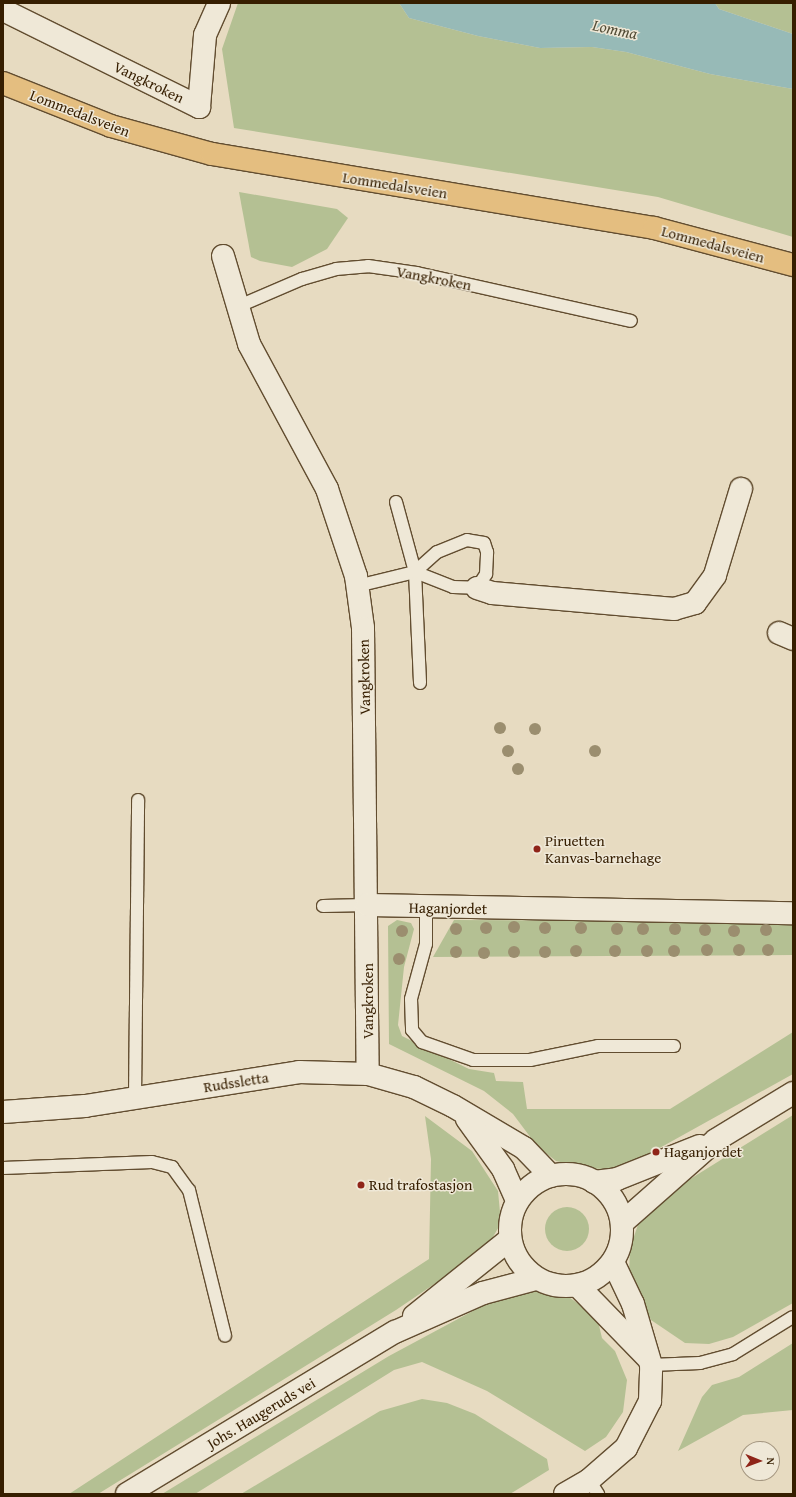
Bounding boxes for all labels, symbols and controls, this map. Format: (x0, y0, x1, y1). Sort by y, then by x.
water label: Lomma (591, 15, 639, 43)
street label: Vangkroken (111, 57, 187, 107)
street label: Lommedalsveien (27, 86, 133, 140)
street label: Lommedalsveien (341, 168, 449, 202)
street label: Lommedalsveien (660, 222, 766, 266)
street label: Vangkroken (395, 262, 473, 294)
street label: Vangkroken (354, 639, 374, 715)
place label: Piruetten Kanvas-barnehage (545, 831, 661, 866)
marker: Piruetten Kanvas-barnehage (532, 844, 542, 854)
street label: Haganjordet (409, 898, 487, 918)
street label: Vangkroken (359, 963, 377, 1039)
street label: Rudssletta (202, 1068, 270, 1096)
place label: Haganjordet (664, 1143, 742, 1161)
marker: Haganjordet (651, 1147, 661, 1157)
place label: Rud trafostasjon (369, 1176, 472, 1194)
marker: Rud trafostasjon (356, 1180, 366, 1190)
street label: Johs. Haugeruds vei (204, 1374, 318, 1452)
north arrow (740, 1441, 780, 1481)
text: N (763, 1457, 779, 1465)

